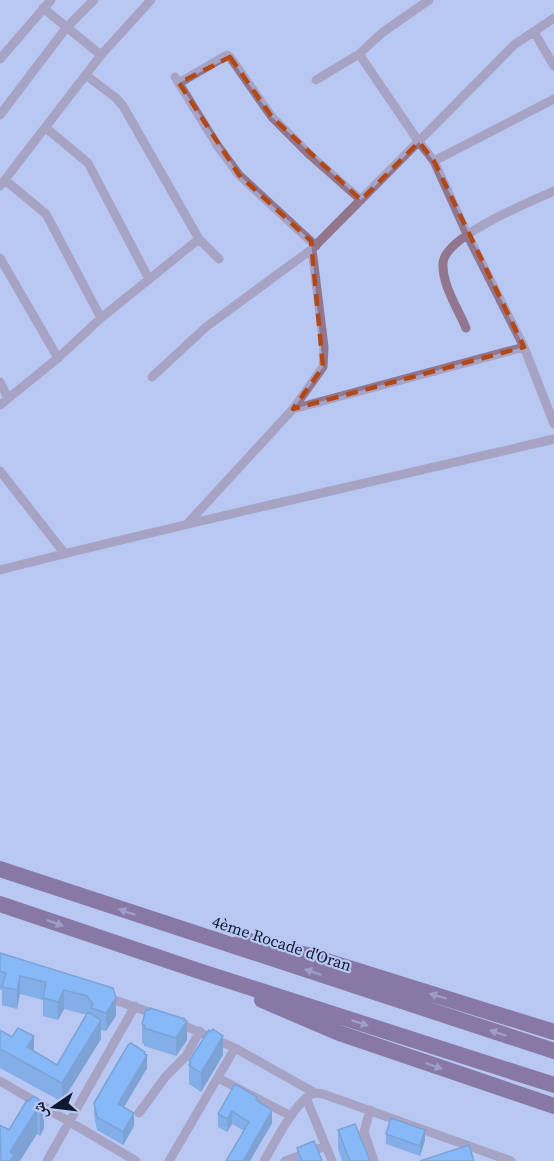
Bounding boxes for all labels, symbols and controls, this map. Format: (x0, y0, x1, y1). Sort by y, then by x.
one-way arrow (118, 907, 136, 917)
street label: 4ème Rocade d'Oran (210, 910, 355, 976)
one-way arrow (47, 918, 65, 928)
one-way arrow (304, 967, 322, 977)
one-way arrow (429, 991, 447, 1000)
one-way arrow (351, 1019, 369, 1028)
one-way arrow (489, 1027, 507, 1037)
one-way arrow (425, 1061, 443, 1071)
north arrow (24, 1077, 84, 1137)
text: ش (27, 1100, 52, 1122)

